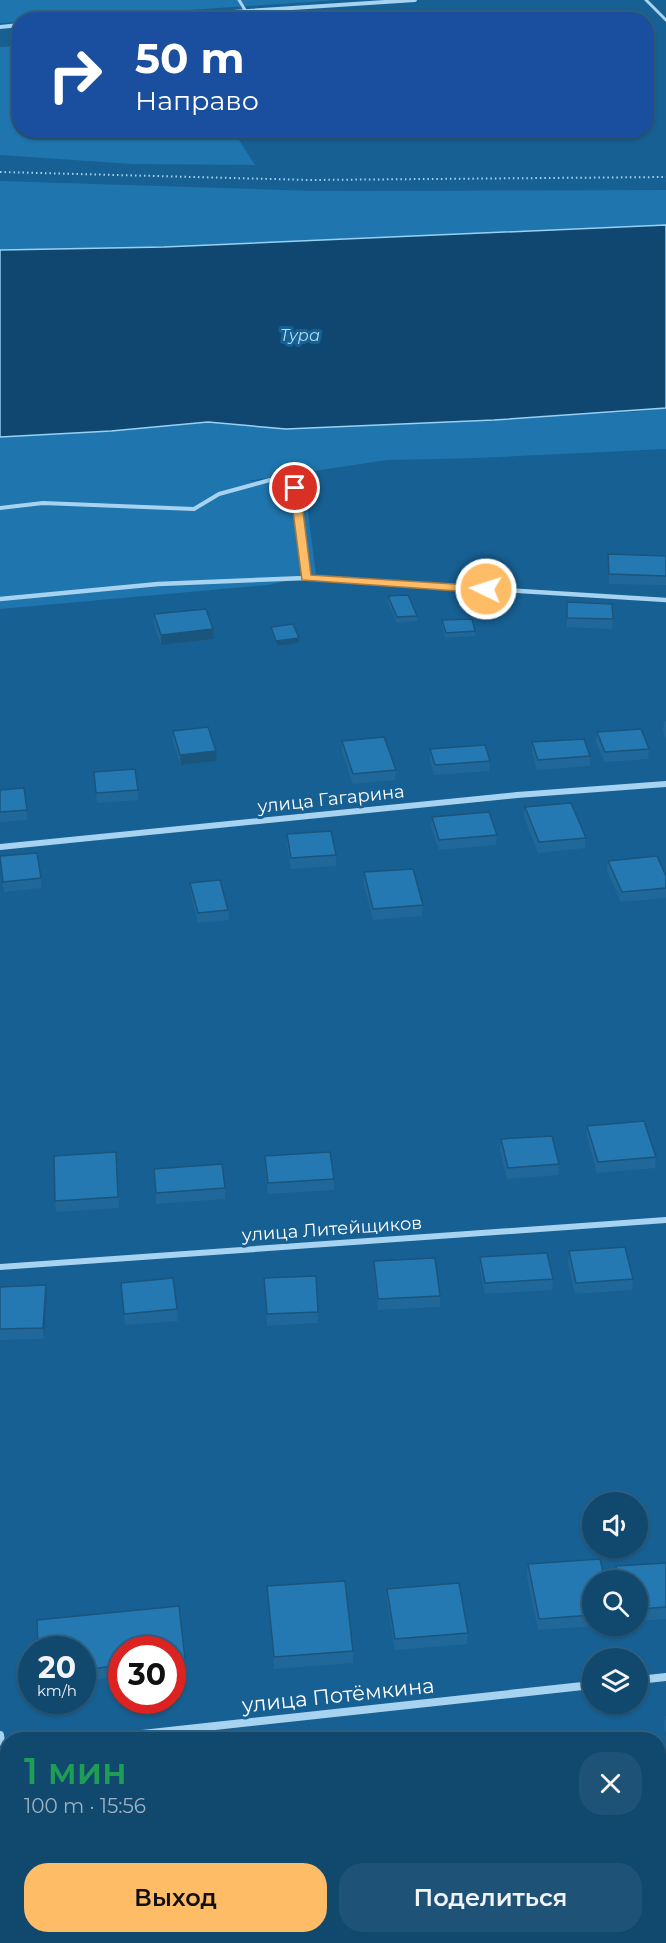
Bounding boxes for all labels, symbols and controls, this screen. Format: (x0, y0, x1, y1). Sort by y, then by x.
text: 50 m (135, 32, 244, 84)
icon: right (36, 36, 114, 114)
text: Направо (135, 84, 259, 117)
water label: Тура (280, 326, 320, 345)
pin (269, 462, 320, 513)
icon: arrive (278, 471, 311, 504)
position arrow (454, 557, 518, 621)
street label: улица Гагарина (255, 780, 406, 818)
street label: улица Литейщиков (240, 1212, 423, 1246)
map controls (582, 1492, 648, 1714)
button: sound (582, 1492, 648, 1558)
button: search (582, 1570, 648, 1636)
speed limit sign: 30 (108, 1636, 186, 1714)
button: layers (582, 1648, 648, 1714)
text: 20 (38, 1649, 76, 1686)
street label: улица Потёмкина (240, 1672, 435, 1718)
text: km/h (37, 1681, 77, 1700)
text: 1 мин (24, 1749, 127, 1793)
button: close (579, 1752, 642, 1815)
text: 100 m · 15:56 (24, 1794, 146, 1818)
button: Выход (24, 1863, 327, 1932)
button: Поделиться (339, 1863, 642, 1932)

